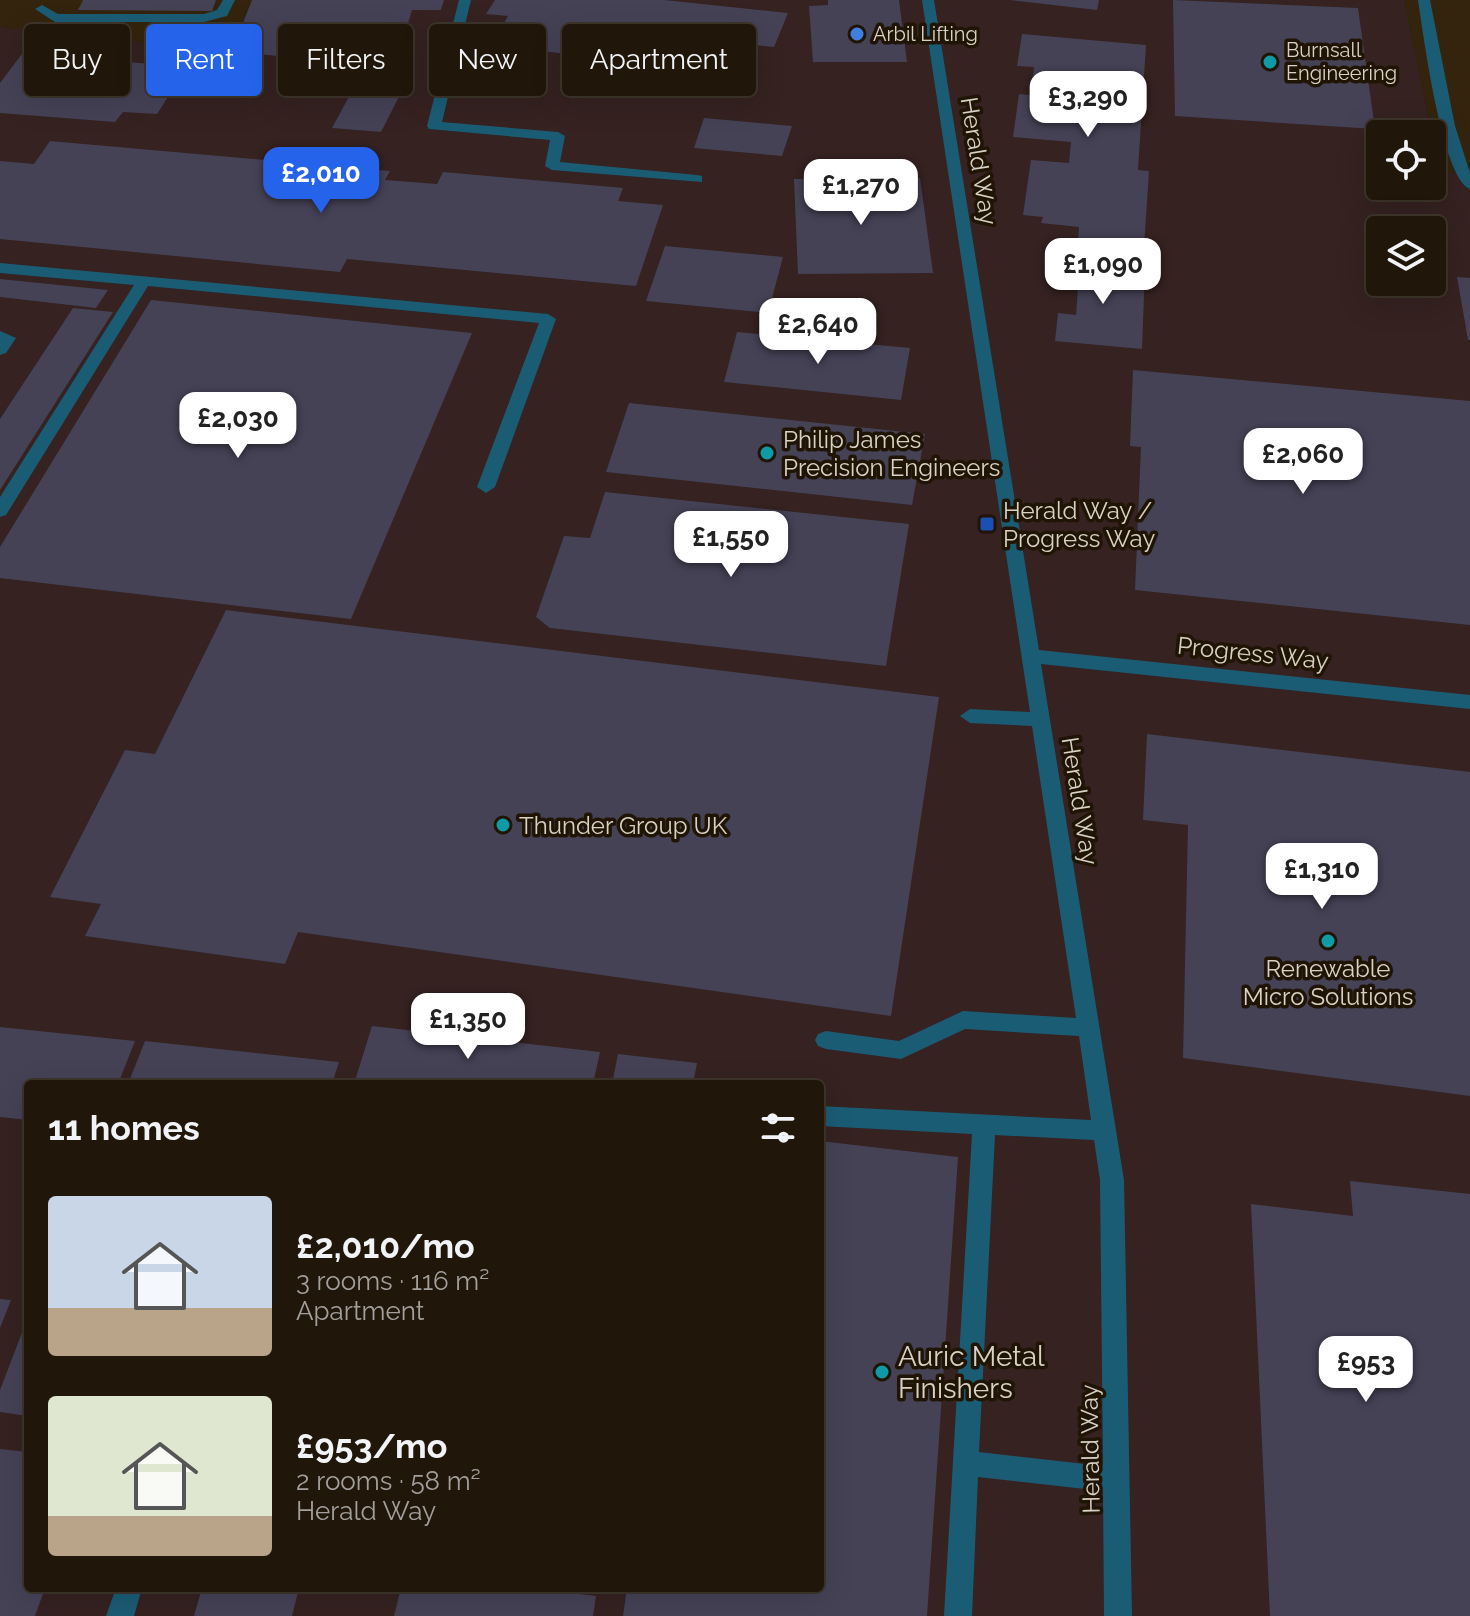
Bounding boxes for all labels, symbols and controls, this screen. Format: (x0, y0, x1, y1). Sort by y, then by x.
place label: Arbil Lifting (873, 22, 978, 46)
chip: Buy (24, 24, 130, 96)
chip: Rent (146, 24, 262, 96)
chip: Filters (278, 24, 413, 96)
chip: New (429, 24, 546, 96)
chip: Apartment (562, 24, 756, 96)
marker: Arbil Lifting (848, 25, 866, 43)
place label: Burnsall Engineering (1286, 38, 1397, 85)
marker: Burnsall Engineering (1261, 53, 1279, 71)
pin: £3,290 (1023, 71, 1153, 139)
text: £3,290 (1048, 82, 1128, 112)
street label: Herald Way (955, 95, 1003, 227)
map controls (1366, 120, 1446, 296)
button: locate (1366, 120, 1446, 200)
pin: £2,010 (256, 147, 386, 215)
text: £2,010 (281, 158, 361, 188)
pin: £1,270 (796, 159, 926, 227)
text: £1,270 (822, 170, 900, 200)
button: layers (1366, 216, 1446, 296)
pin: £1,090 (1038, 238, 1168, 306)
text: £1,090 (1063, 249, 1143, 279)
pin: £2,640 (753, 298, 883, 366)
text: £2,640 (777, 309, 859, 339)
pin: £2,030 (173, 392, 303, 460)
text: £2,030 (197, 403, 279, 433)
place label: Philip James Precision Engineers (783, 425, 1000, 482)
pin: £2,060 (1238, 428, 1368, 496)
text: £2,060 (1262, 439, 1344, 469)
marker: Philip James Precision Engineers (758, 444, 776, 462)
place label: Herald Way / Progress Way (1003, 496, 1155, 553)
pin: £1,550 (666, 511, 796, 579)
marker: Herald Way / Progress Way (978, 515, 996, 533)
text: £1,550 (692, 522, 770, 552)
street label: Progress Way (1176, 631, 1330, 675)
street label: Herald Way (1056, 735, 1104, 867)
place label: Thunder Group UK (519, 811, 728, 840)
marker: Thunder Group UK (494, 816, 512, 834)
pin: £1,310 (1257, 843, 1387, 911)
text: £1,310 (1284, 854, 1360, 884)
marker: Renewable Micro Solutions (1319, 932, 1337, 950)
place label: Renewable Micro Solutions (1243, 954, 1413, 1011)
pin: £1,350 (403, 993, 533, 1061)
text: £1,350 (429, 1004, 507, 1034)
icon: filters (756, 1106, 800, 1150)
text: 11 homes (48, 1108, 200, 1148)
text: £2,010/mo (296, 1226, 475, 1266)
icon: home (112, 1228, 208, 1324)
text: 3 rooms · 116 m² (296, 1266, 489, 1296)
text: Apartment (296, 1296, 425, 1326)
pin: £953 (1319, 1336, 1413, 1404)
place label: Auric Metal Finishers (898, 1340, 1045, 1405)
text: £953 (1337, 1347, 1395, 1377)
marker: Auric Metal Finishers (873, 1363, 891, 1381)
street label: Herald Way (1074, 1384, 1106, 1514)
text: £953/mo (296, 1426, 447, 1466)
icon: home (112, 1428, 208, 1524)
text: 2 rooms · 58 m² (296, 1466, 481, 1496)
text: Herald Way (296, 1496, 436, 1526)

